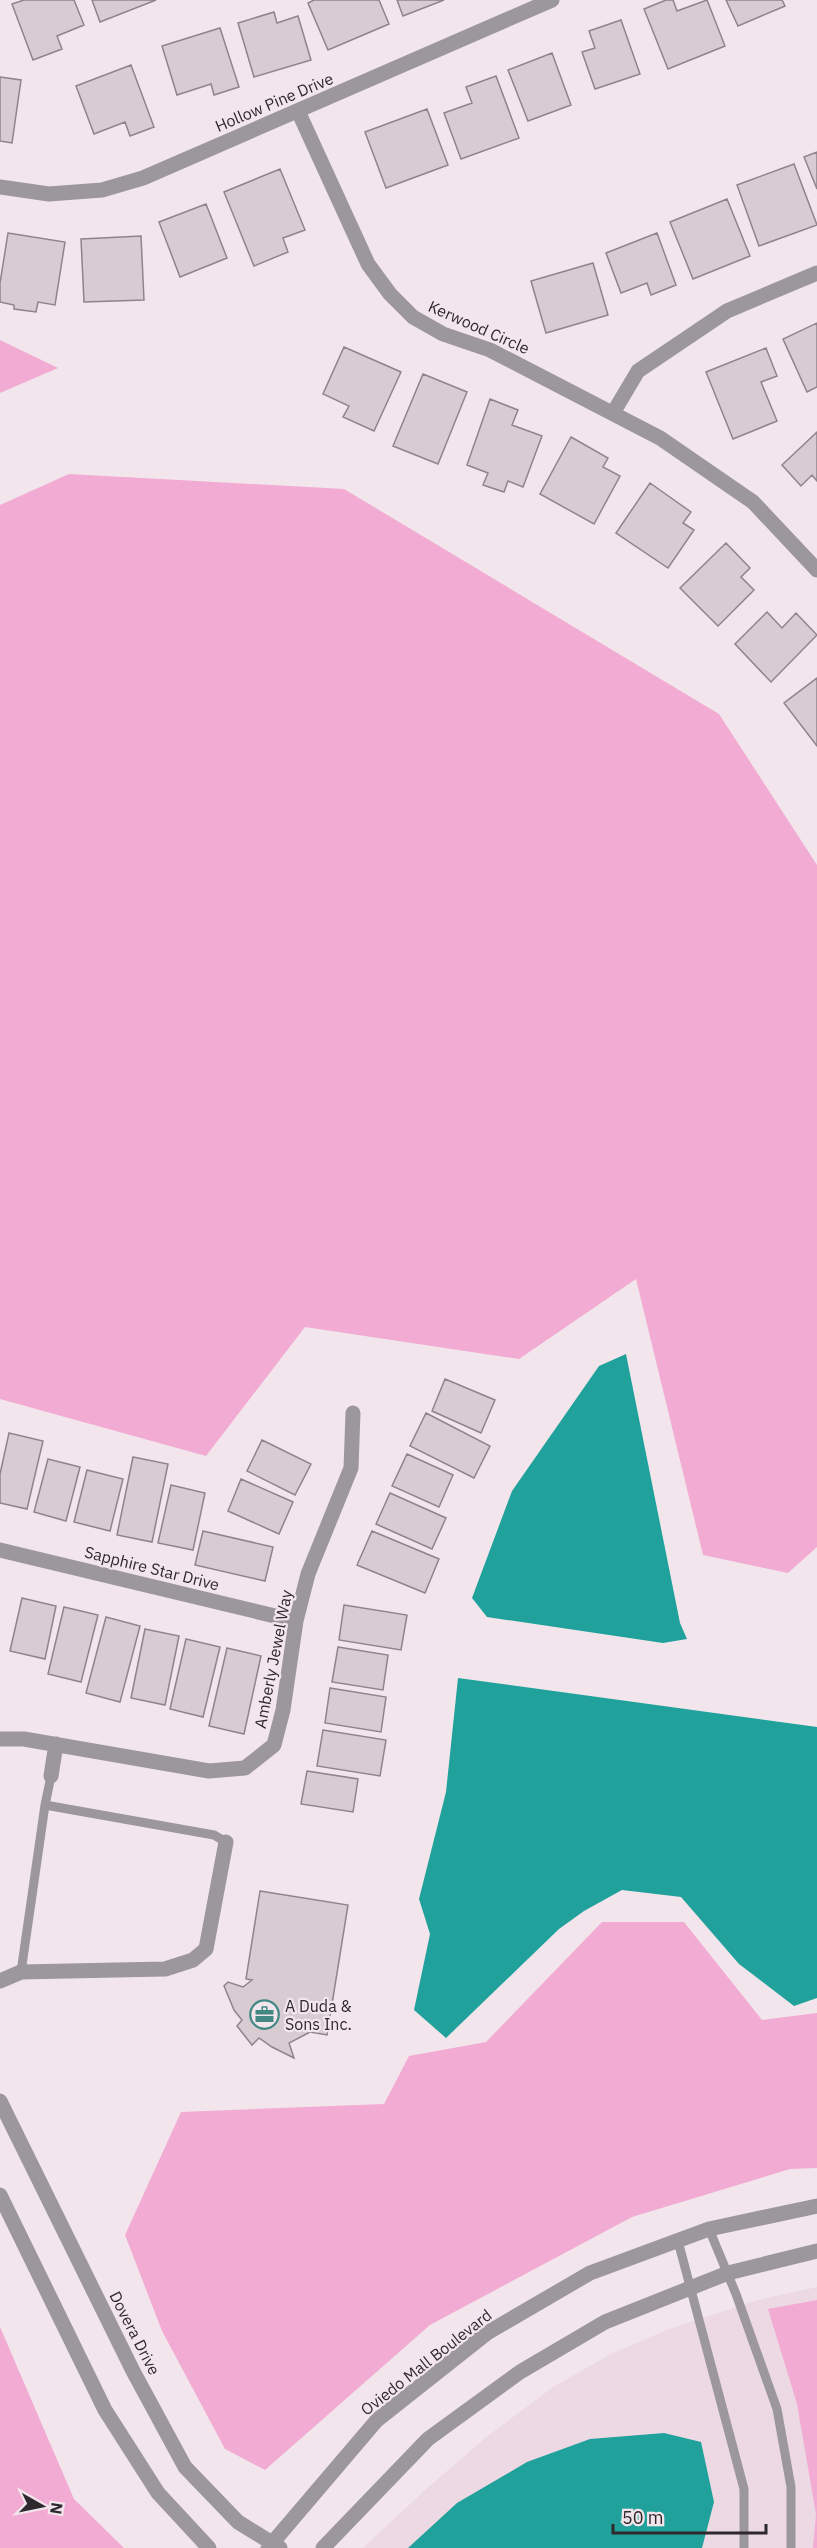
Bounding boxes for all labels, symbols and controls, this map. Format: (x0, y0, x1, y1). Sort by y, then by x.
street label: Hollow Pine Drive (212, 68, 336, 136)
street label: Kerwood Circle (425, 296, 533, 358)
street label: Sapphire Star Drive (83, 1542, 222, 1594)
street label: Amberly Jewel Way (250, 1588, 296, 1730)
place label: A Duda & Sons Inc. (285, 1996, 352, 2034)
office icon: A Duda & Sons Inc. (248, 1999, 280, 2031)
street label: Dovera Drive (105, 2288, 165, 2378)
street label: Oviedo Mall Boulevard (356, 2305, 496, 2419)
north arrow (12, 2476, 72, 2536)
scale bar (613, 2497, 766, 2535)
text: N (46, 2501, 68, 2516)
text: 50 m (622, 2506, 664, 2529)

